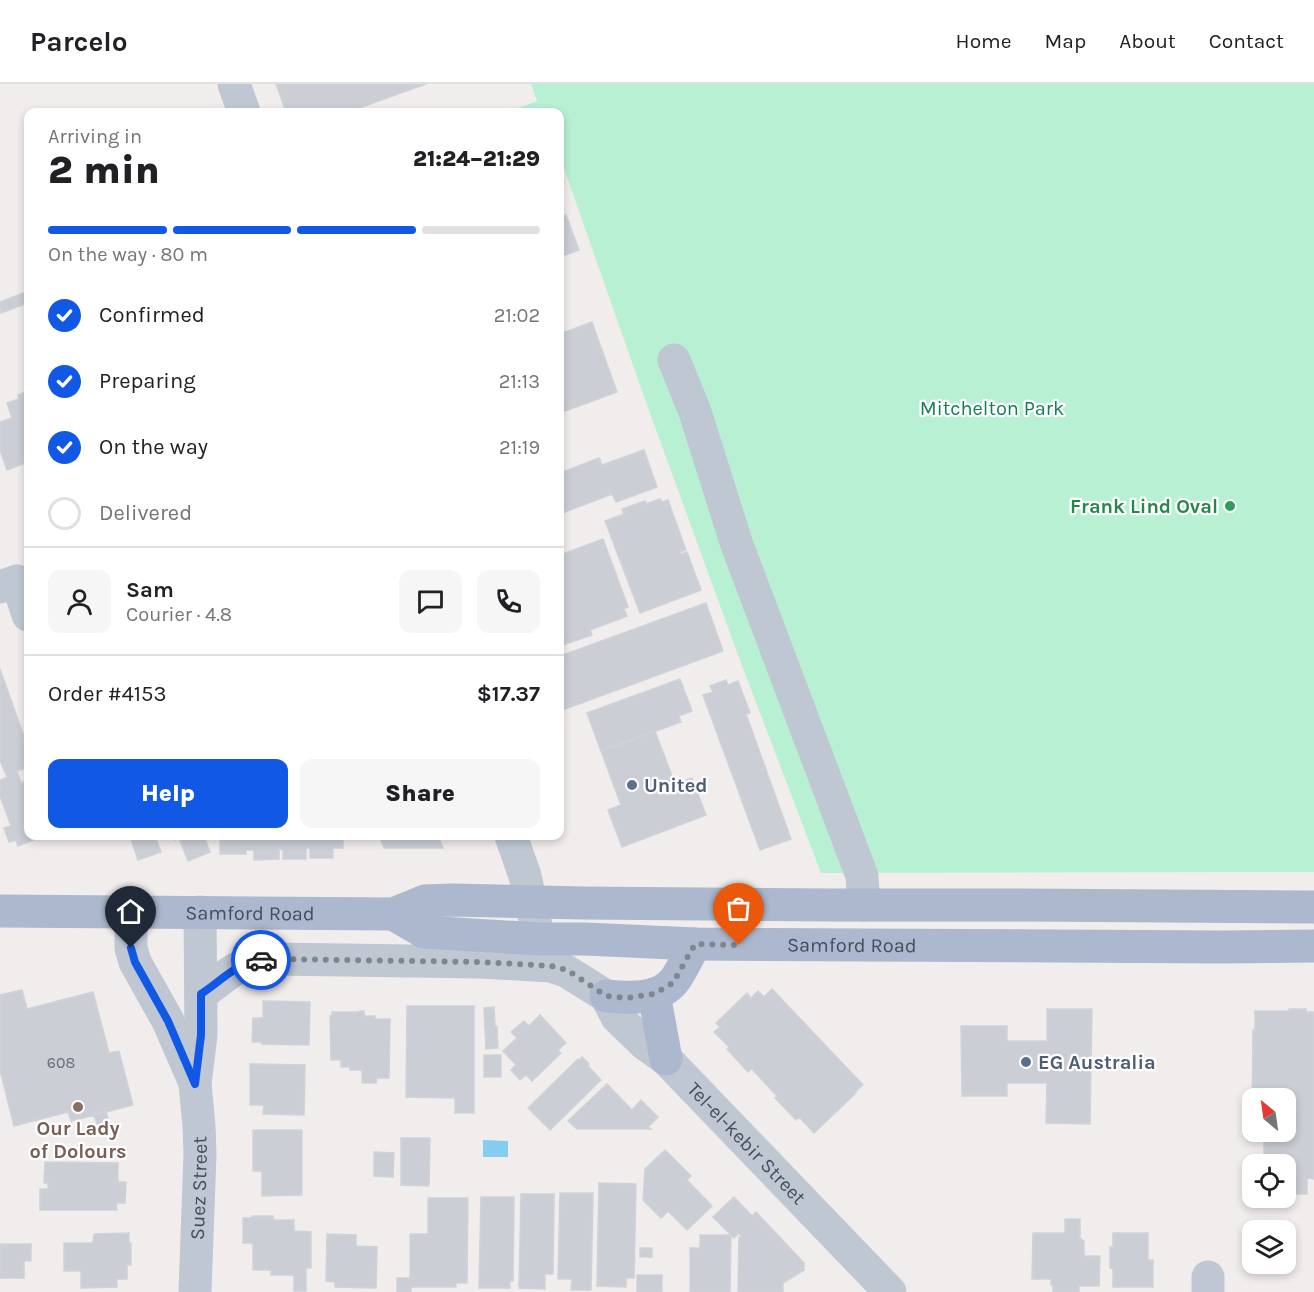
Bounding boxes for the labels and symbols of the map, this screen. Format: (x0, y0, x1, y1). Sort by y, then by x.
park label: Mitchelton Park (920, 397, 1064, 420)
place label: Frank Lind Oval (1070, 495, 1218, 518)
marker: Frank Lind Oval (1223, 499, 1237, 513)
place label: United (644, 774, 708, 797)
marker: United (625, 778, 639, 792)
pin (713, 883, 764, 945)
pin (105, 886, 156, 948)
street label: Samford Road (185, 901, 315, 925)
courier (231, 930, 291, 990)
street label: Samford Road (787, 933, 917, 957)
place label: EG Australia (1038, 1051, 1156, 1074)
house number: 608 (47, 1053, 75, 1072)
marker: EG Australia (1019, 1055, 1033, 1069)
street label: Tel-el-kebir Street (683, 1077, 811, 1209)
north arrow (1242, 1088, 1296, 1142)
marker: Our Lady of Dolours (71, 1100, 85, 1114)
place label: Our Lady of Dolours (29, 1117, 127, 1163)
street label: Suez Street (185, 1135, 211, 1240)

